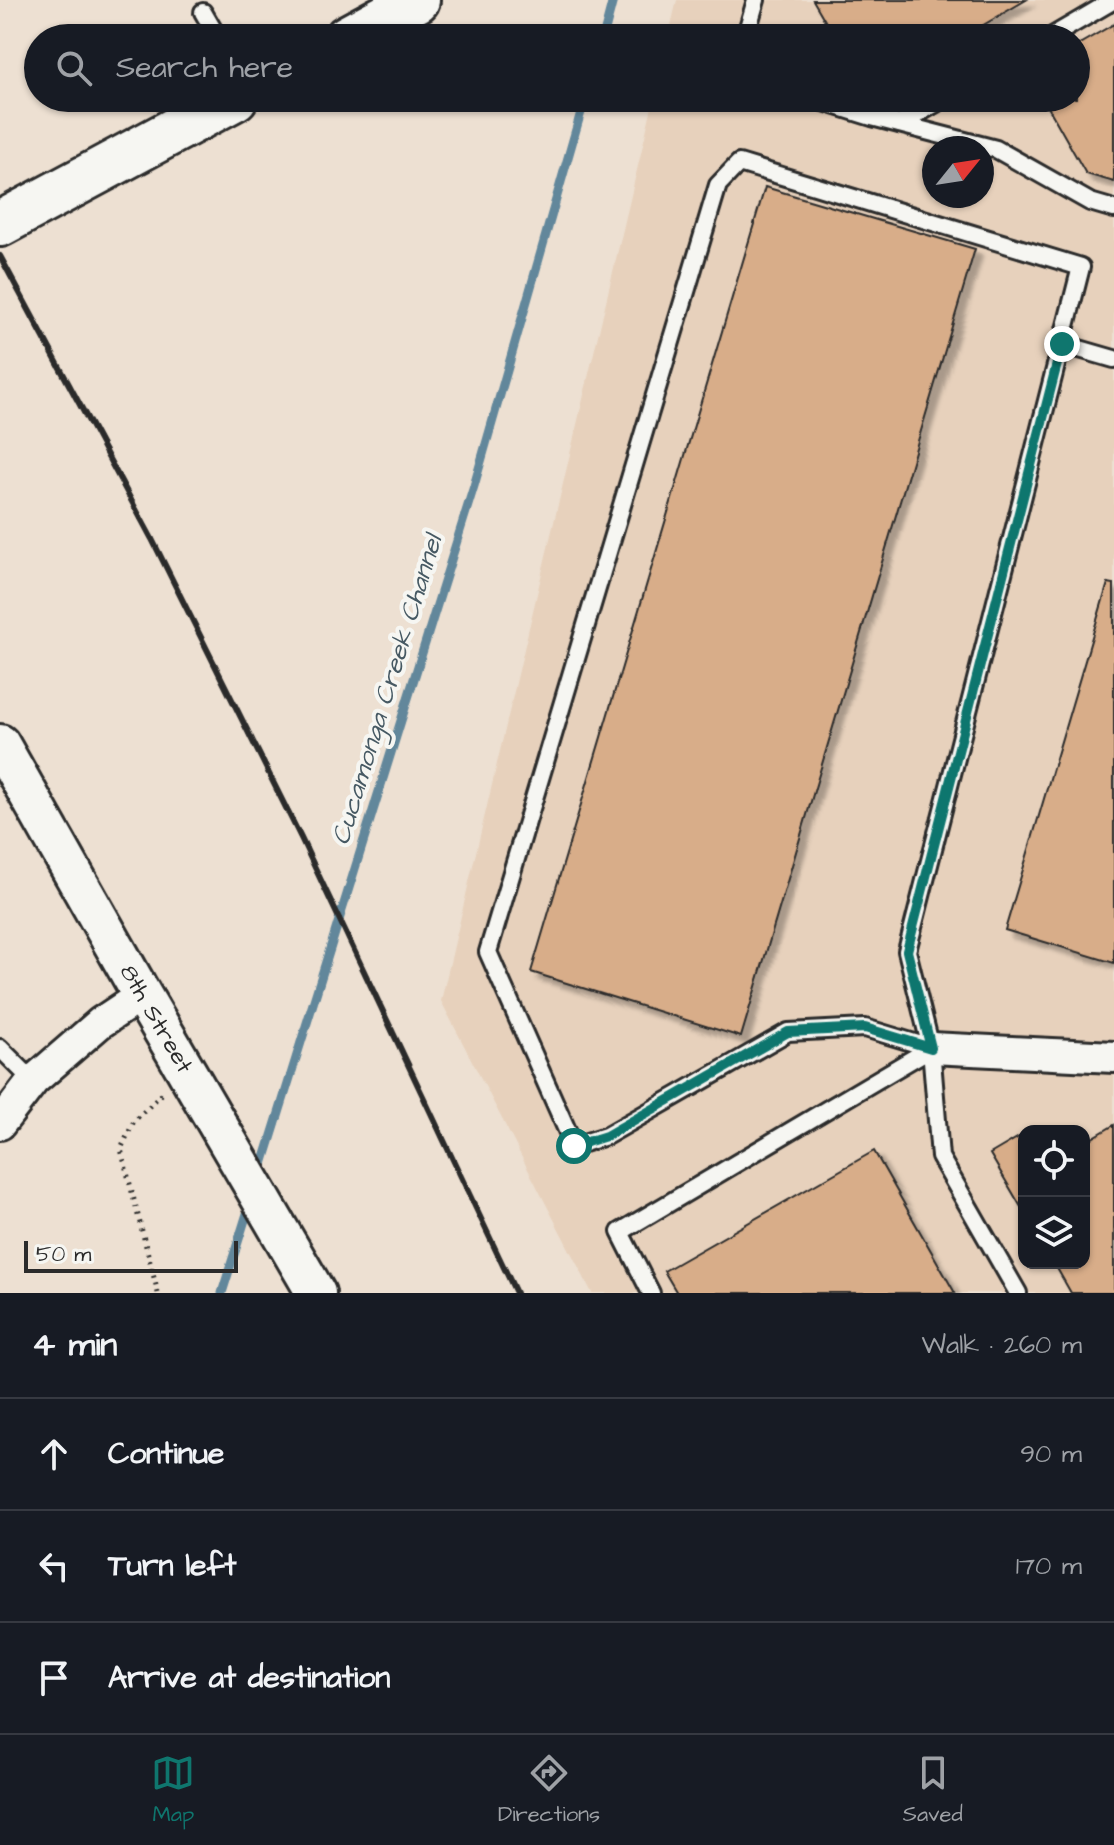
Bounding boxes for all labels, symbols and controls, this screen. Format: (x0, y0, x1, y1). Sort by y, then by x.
search box (24, 24, 1090, 112)
icon: search (52, 46, 96, 90)
text: Search here (116, 47, 293, 89)
north arrow (922, 136, 994, 208)
route end (1044, 326, 1080, 362)
water label: Cucamonga Creek Channel (323, 528, 453, 850)
street label: 8th Street (111, 958, 201, 1080)
map controls (1018, 1125, 1090, 1269)
button: locate (1018, 1125, 1090, 1197)
route start (556, 1128, 592, 1164)
button: layers (1018, 1197, 1090, 1269)
scale bar (24, 1237, 238, 1273)
text: 50 m (36, 1239, 91, 1270)
text: 4 min (32, 1321, 117, 1369)
text: Walk · 260 m (922, 1327, 1082, 1363)
icon: ahead (32, 1432, 76, 1476)
text: Continue (108, 1433, 224, 1475)
text: 90 m (1020, 1436, 1082, 1472)
icon: left (32, 1544, 76, 1588)
text: Turn left (108, 1545, 236, 1587)
text: 170 m (1016, 1548, 1082, 1584)
icon: arrive (32, 1656, 76, 1700)
text: Arrive at destination (108, 1657, 390, 1699)
tab: Map (151, 1751, 195, 1830)
tab: Directions (498, 1751, 600, 1830)
tab: Saved (903, 1751, 963, 1830)

